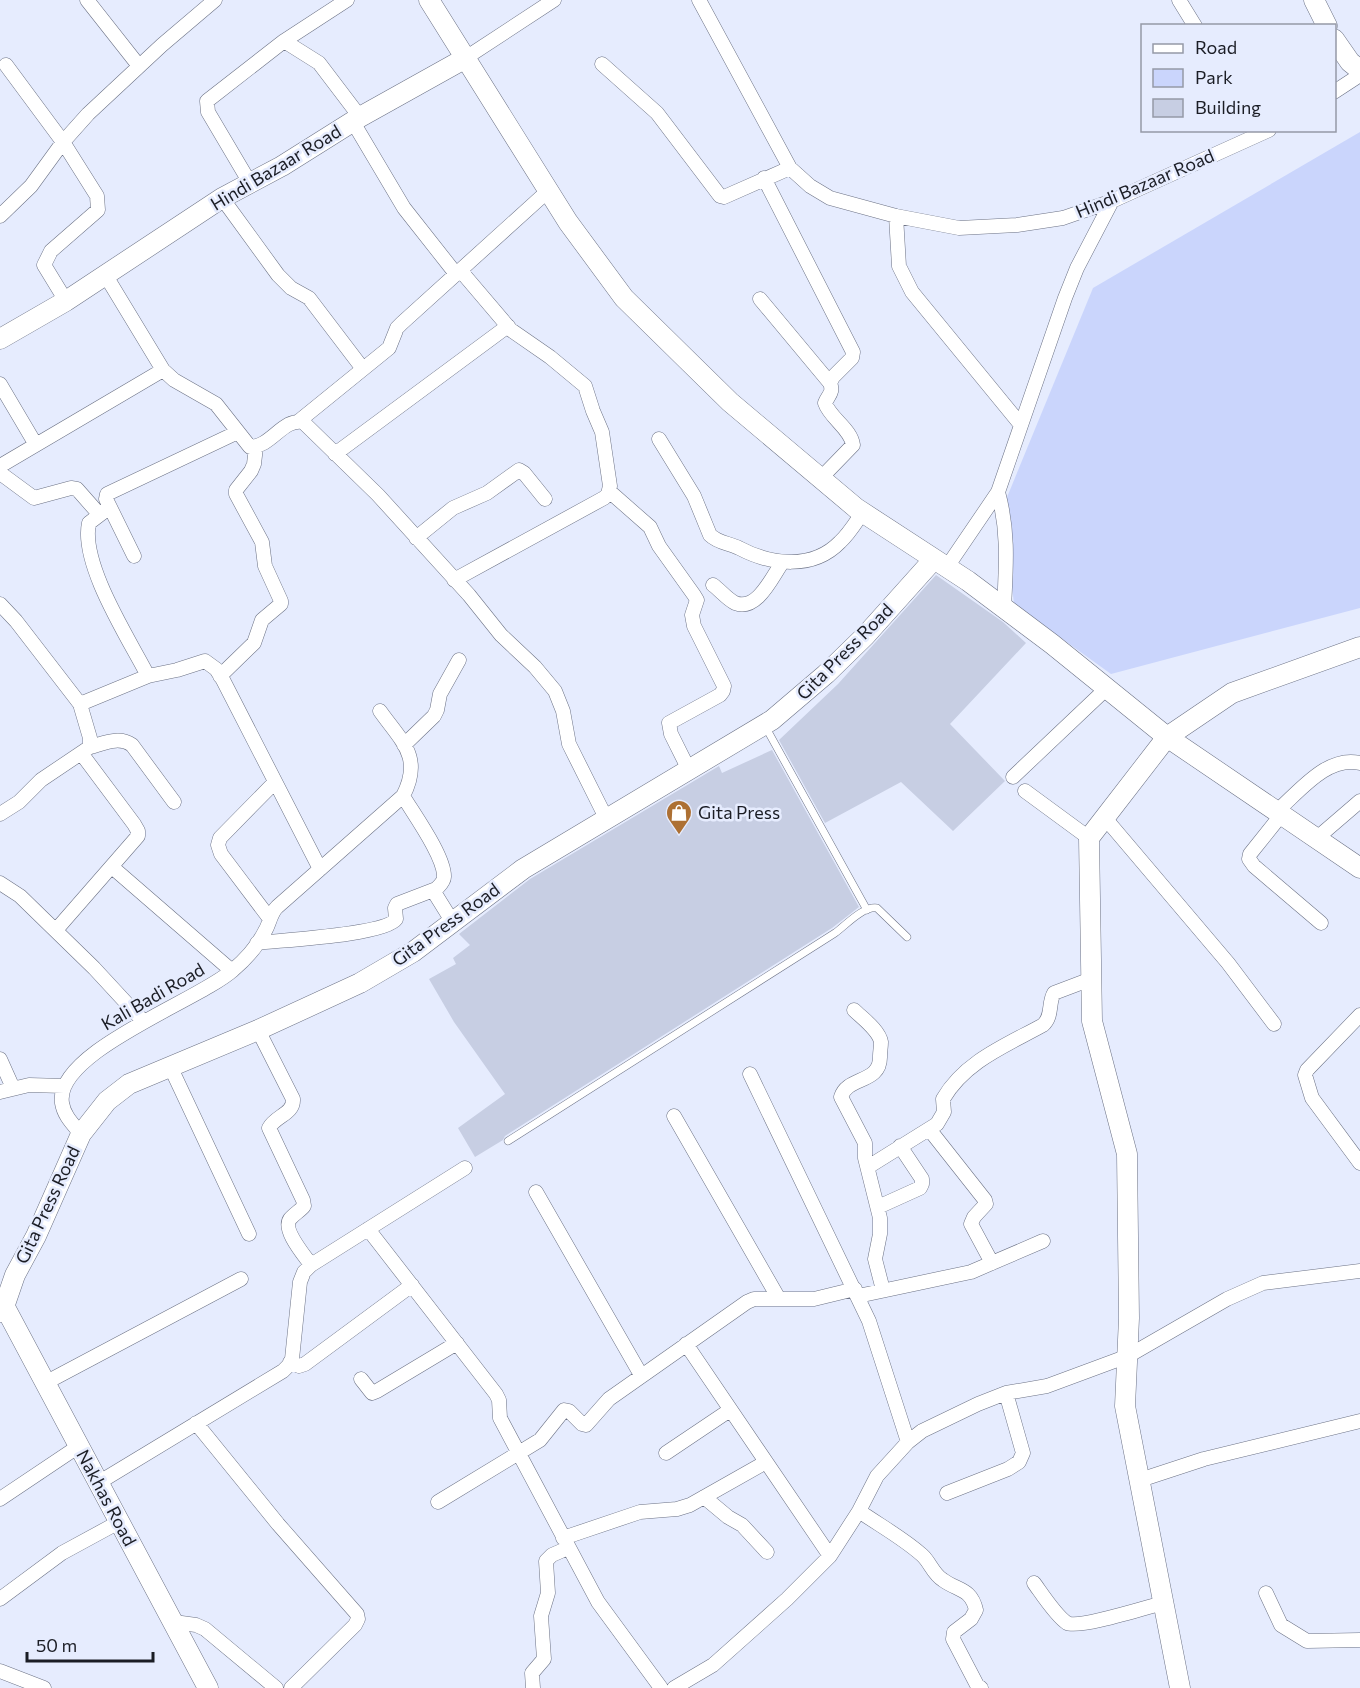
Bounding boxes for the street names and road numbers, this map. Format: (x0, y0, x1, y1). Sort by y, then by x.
street label: Hindi Bazaar Road (206, 120, 345, 215)
street label: Hindi Bazaar Road (1072, 144, 1217, 222)
street label: Gita Press Road (791, 598, 897, 704)
street label: Gita Press Road (387, 878, 503, 971)
street label: Kali Badi Road (97, 958, 208, 1035)
street label: Gita Press Road (10, 1142, 84, 1267)
street label: Nakhas Road (72, 1446, 142, 1550)

